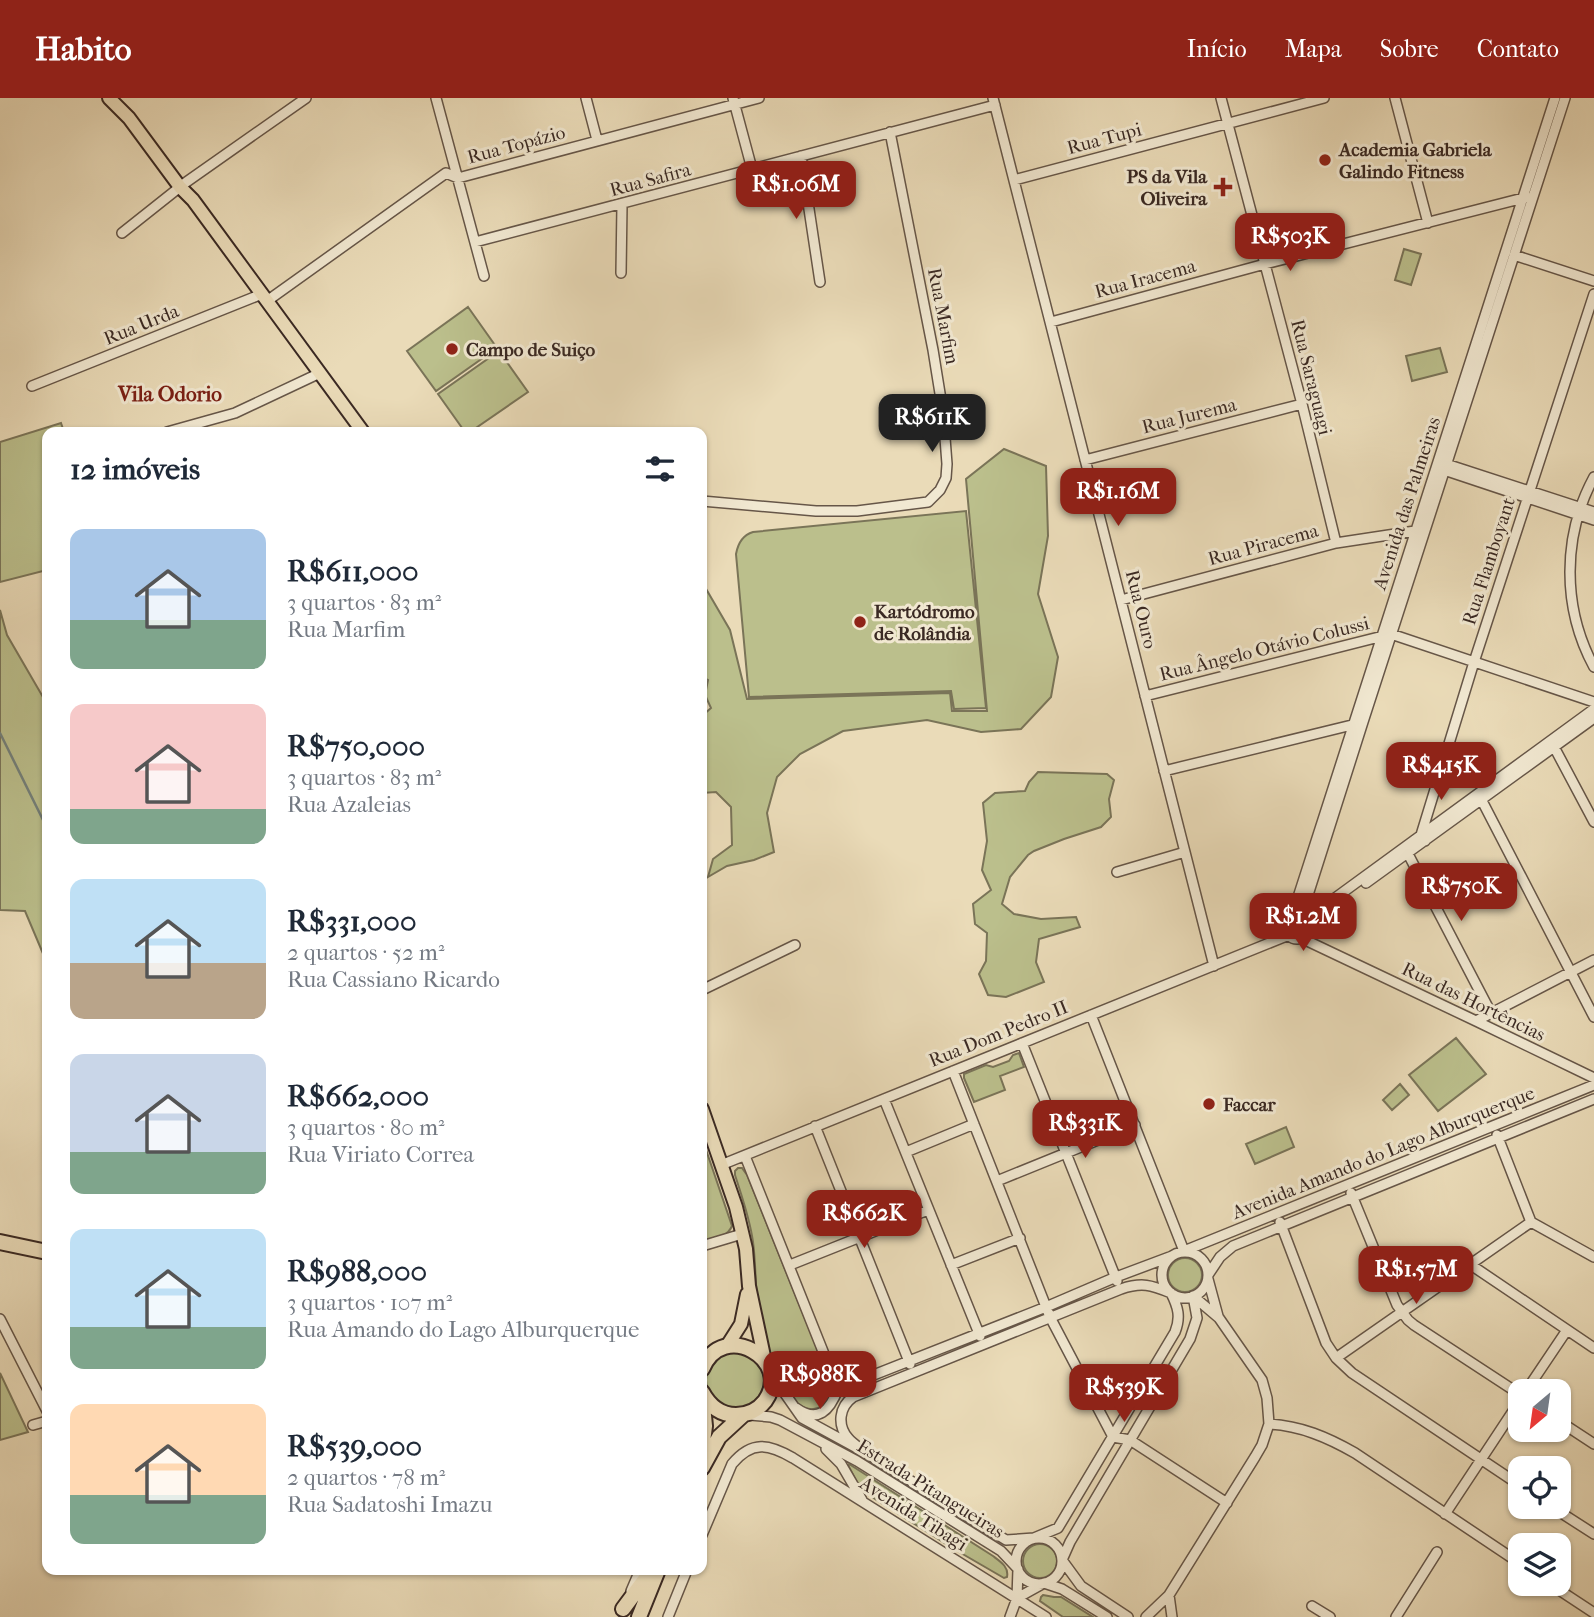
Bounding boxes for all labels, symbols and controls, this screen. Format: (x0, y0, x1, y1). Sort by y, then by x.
text: Habito (35, 30, 132, 69)
text: Início (1187, 35, 1247, 63)
text: Mapa (1285, 35, 1342, 63)
text: Sobre (1380, 35, 1439, 63)
text: Contato (1477, 35, 1559, 63)
street label: Rua Tupi (1065, 118, 1144, 159)
street label: Rua Topázio (465, 121, 568, 169)
place label: Academia Gabriela Galindo Fitness (1338, 139, 1493, 183)
marker: Academia Gabriela Galindo Fitness (1317, 152, 1333, 168)
street label: Rua Safira (607, 159, 693, 201)
pin: R$1.06M (731, 162, 861, 221)
place label: PS da Vila Oliveira (1126, 166, 1208, 210)
text: R$1.06M (752, 170, 840, 197)
marker: PS da Vila Oliveira (1213, 177, 1233, 197)
pin: R$503K (1233, 214, 1347, 273)
text: R$503K (1251, 222, 1329, 249)
street label: Rua Iracema (1092, 255, 1198, 303)
street label: Rua Marfim (923, 266, 963, 366)
street label: Rua Urda (101, 300, 182, 350)
street label: Rua Saraguagi (1286, 317, 1336, 438)
place label: Campo de Suiço (466, 339, 596, 361)
marker: Campo de Suiço (444, 341, 460, 357)
district label: Vila Odorio (117, 382, 222, 406)
pin: R$611K (875, 394, 989, 454)
street label: Rua Jurema (1140, 394, 1239, 438)
text: R$611K (895, 403, 969, 430)
street label: Avenida das Palmeiras (1368, 414, 1445, 593)
icon: filters (641, 450, 679, 488)
text: 12 imóveis (70, 452, 200, 487)
pin: R$1.16M (1053, 468, 1183, 528)
text: R$1.16M (1076, 477, 1160, 504)
street label: Rua Flamboyant (1458, 495, 1520, 628)
street label: Rua Piracema (1206, 520, 1321, 570)
text: R$611,000 (287, 554, 419, 589)
icon: home (126, 557, 210, 641)
street label: Rua Ouro (1121, 568, 1162, 651)
text: 3 quartos · 83 m² (287, 589, 441, 616)
place label: Kartódromo de Rolândia (874, 601, 975, 645)
street label: Rua Ângelo Otávio Colussi (1157, 612, 1372, 686)
marker: Kartódromo de Rolândia (852, 614, 868, 630)
text: Rua Marfim (287, 616, 405, 643)
text: R$750,000 (287, 729, 425, 764)
icon: home (126, 732, 210, 816)
pin: R$415K (1384, 742, 1498, 802)
text: R$415K (1402, 751, 1480, 778)
text: 3 quartos · 83 m² (287, 764, 441, 791)
text: Rua Azaleias (287, 791, 411, 818)
pin: R$750K (1404, 864, 1518, 923)
text: R$750K (1421, 872, 1501, 899)
pin: R$1.2M (1246, 894, 1360, 953)
text: R$1.2M (1266, 902, 1340, 929)
text: R$331,000 (287, 904, 416, 939)
icon: home (126, 907, 210, 991)
text: 2 quartos · 52 m² (287, 939, 444, 966)
street label: Rua das Hortências (1398, 958, 1549, 1046)
text: Rua Cassiano Ricardo (287, 966, 500, 993)
street label: Rua Dom Pedro II (926, 996, 1071, 1072)
text: R$662,000 (287, 1079, 429, 1114)
icon: home (126, 1082, 210, 1166)
street label: Avenida Amando do Lago Alburquerque (1228, 1082, 1538, 1224)
place label: Faccar (1222, 1094, 1276, 1116)
marker: Faccar (1201, 1096, 1217, 1112)
pin: R$331K (1028, 1100, 1142, 1160)
text: R$331K (1048, 1109, 1122, 1136)
text: 3 quartos · 80 m² (287, 1114, 445, 1141)
text: Rua Viriato Correa (287, 1141, 474, 1168)
pin: R$662K (807, 1190, 921, 1250)
text: R$662K (823, 1199, 905, 1226)
pin: R$1.57M (1351, 1246, 1481, 1306)
text: R$988,000 (287, 1254, 427, 1289)
text: R$1.57M (1374, 1255, 1458, 1282)
icon: home (126, 1257, 210, 1341)
text: 3 quartos · 107 m² (287, 1289, 452, 1316)
text: Rua Amando do Lago Alburquerque (287, 1316, 639, 1343)
pin: R$988K (763, 1352, 877, 1411)
text: R$988K (779, 1360, 861, 1387)
pin: R$539K (1067, 1364, 1181, 1424)
text: R$539K (1085, 1373, 1163, 1400)
north arrow (1508, 1379, 1572, 1442)
map controls (1508, 1379, 1571, 1596)
text: R$539,000 (287, 1429, 422, 1464)
icon: home (126, 1432, 210, 1516)
street label: Estrada Pitangueiras (853, 1435, 1008, 1543)
button: locate (1508, 1456, 1571, 1519)
text: 2 quartos · 78 m² (287, 1464, 445, 1491)
street label: Avenida Tibagi (855, 1471, 972, 1556)
text: Rua Sadatoshi Imazu (287, 1491, 492, 1518)
button: layers (1508, 1533, 1571, 1596)

